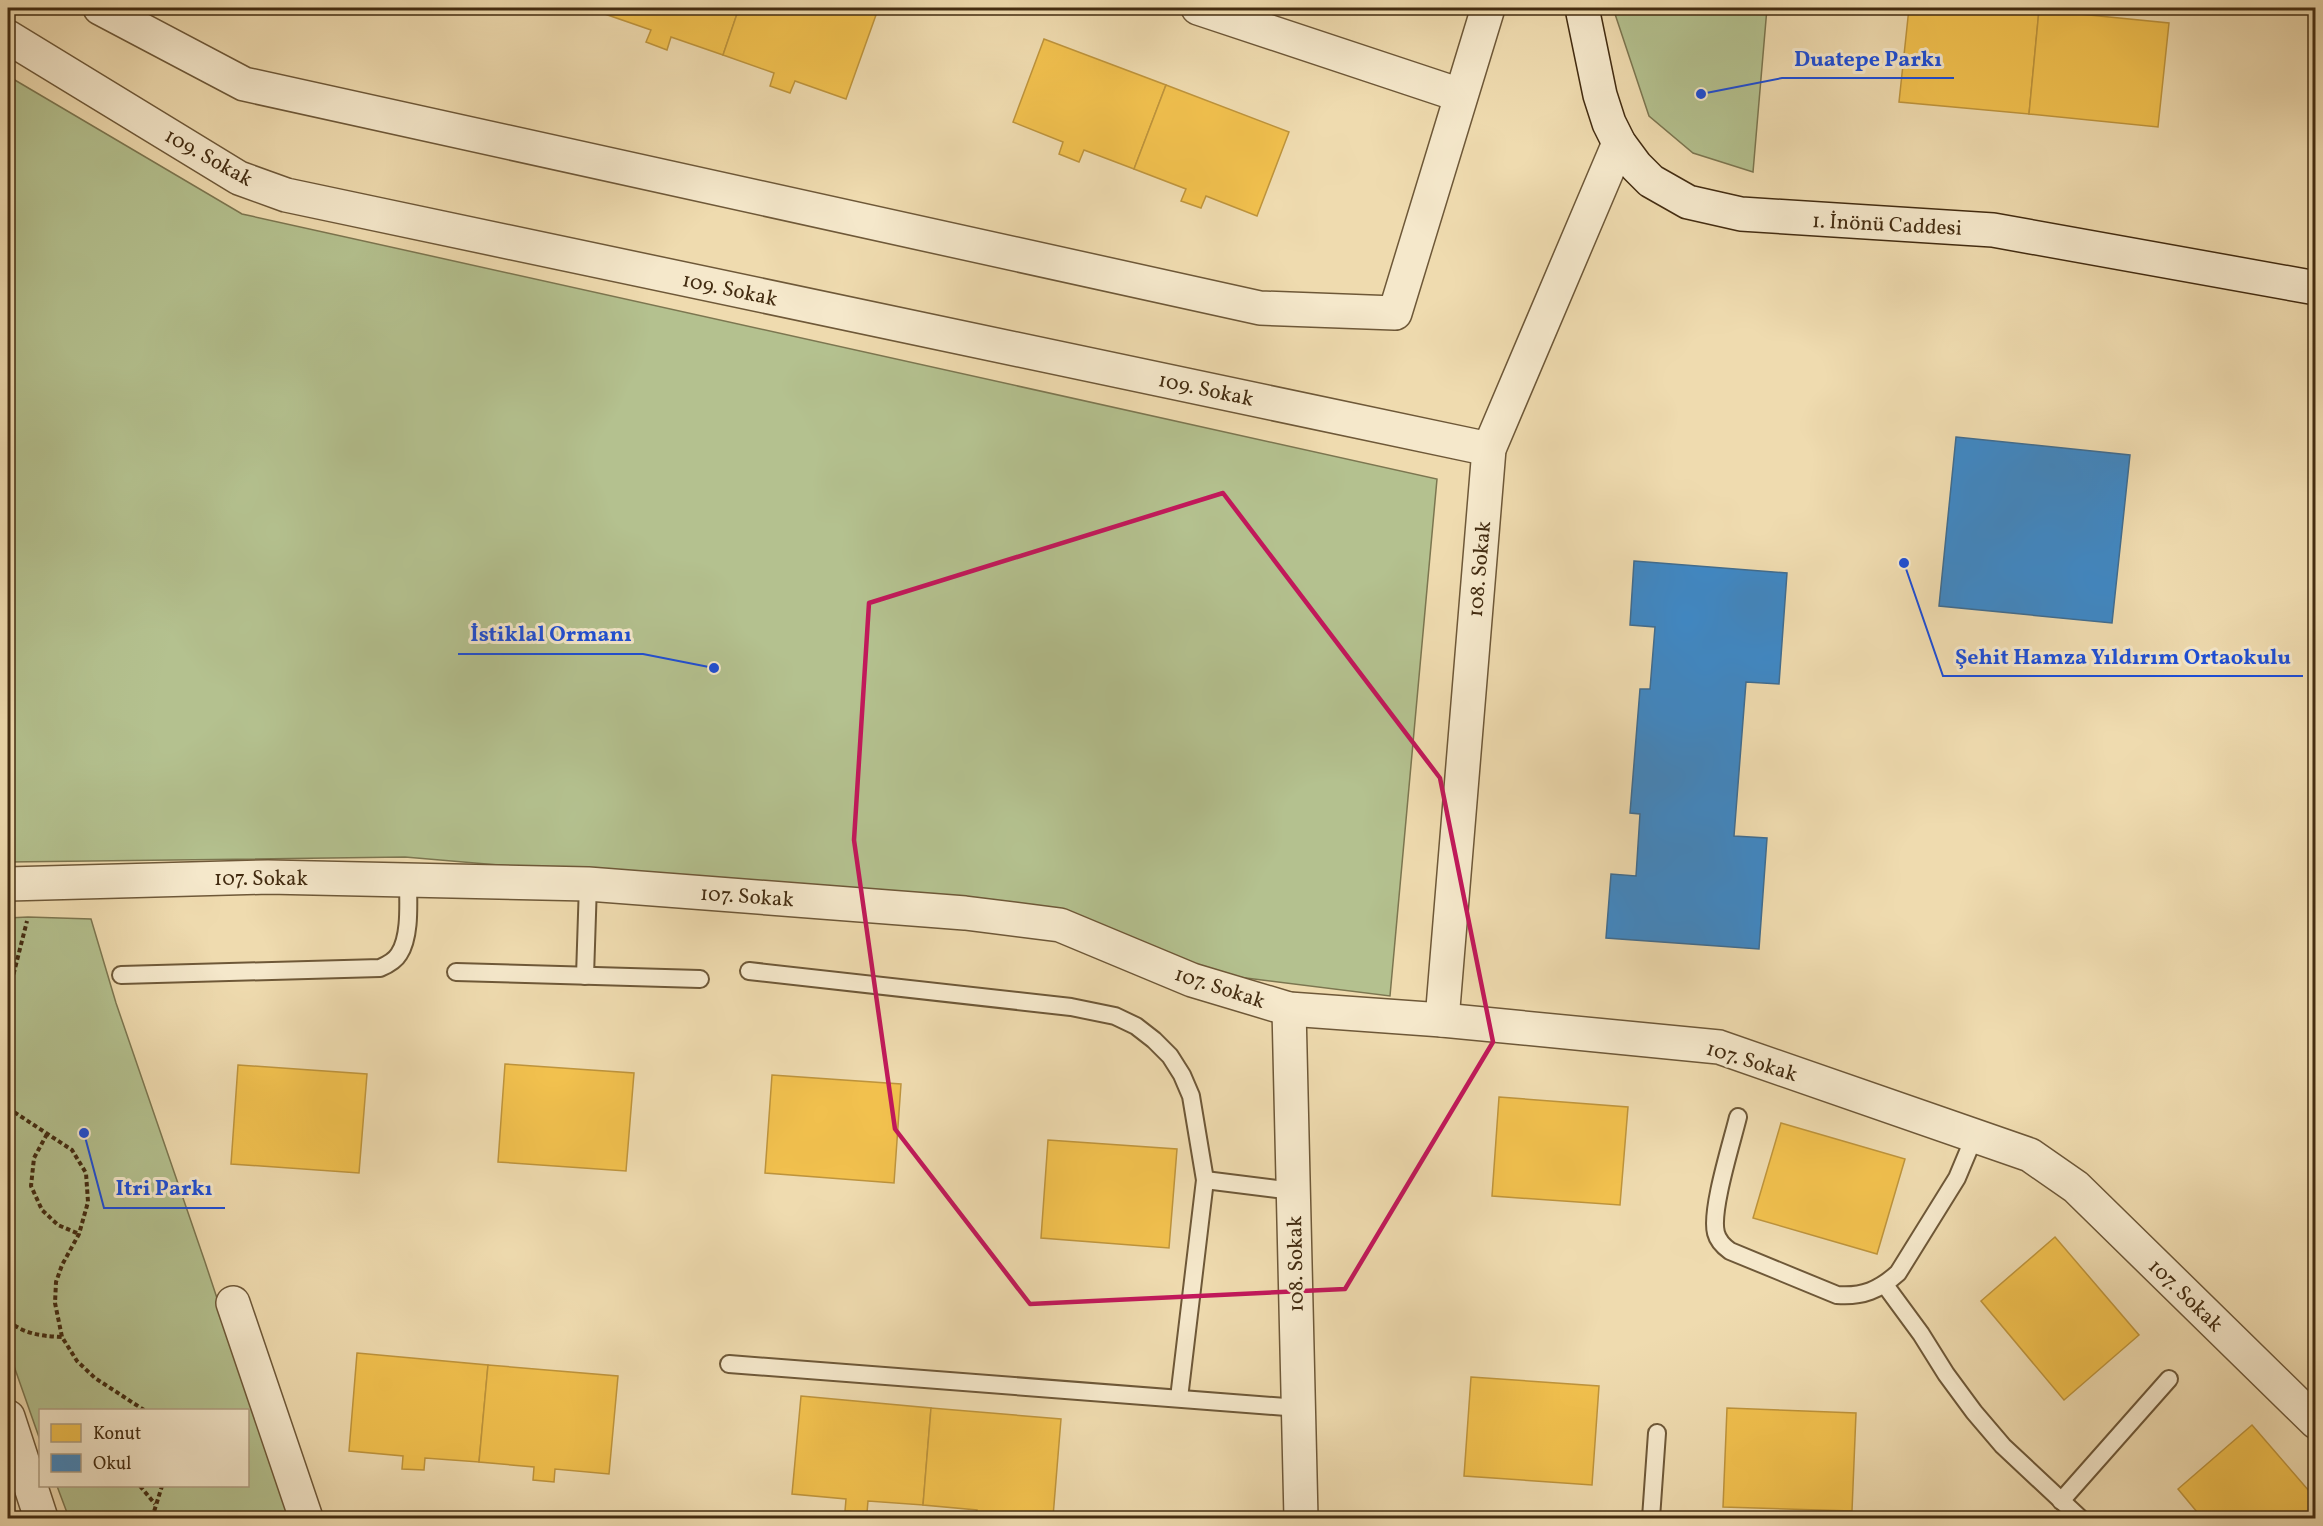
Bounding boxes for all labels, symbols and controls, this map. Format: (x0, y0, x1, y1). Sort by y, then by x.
callout: Duatepe Parkı (1782, 38, 1954, 78)
text: Duatepe Parkı (1794, 45, 1942, 76)
street label: 109. Sokak (159, 122, 258, 195)
street label: 1. İnönü Caddesi (1811, 207, 1963, 244)
street label: 109. Sokak (679, 266, 781, 315)
street label: 109. Sokak (1155, 366, 1257, 415)
street label: 108. Sokak (1462, 519, 1499, 618)
callout: İstiklal Ormanı (458, 614, 643, 654)
text: İstiklal Ormanı (470, 620, 632, 651)
callout: Şehit Hamza Yıldırım Ortaokulu (1943, 636, 2303, 676)
text: Şehit Hamza Yıldırım Ortaokulu (1955, 643, 2291, 674)
street label: 107. Sokak (214, 865, 309, 894)
street label: 107. Sokak (699, 880, 795, 915)
street label: 107. Sokak (1170, 960, 1269, 1017)
street label: 107. Sokak (1702, 1035, 1801, 1090)
callout: Itri Parkı (104, 1168, 225, 1208)
text: Itri Parkı (116, 1174, 213, 1205)
street label: 108. Sokak (1281, 1215, 1312, 1312)
street label: 107. Sokak (2141, 1253, 2229, 1340)
legend (39, 1409, 249, 1487)
text: Konut (93, 1422, 141, 1447)
text: Okul (93, 1452, 132, 1477)

